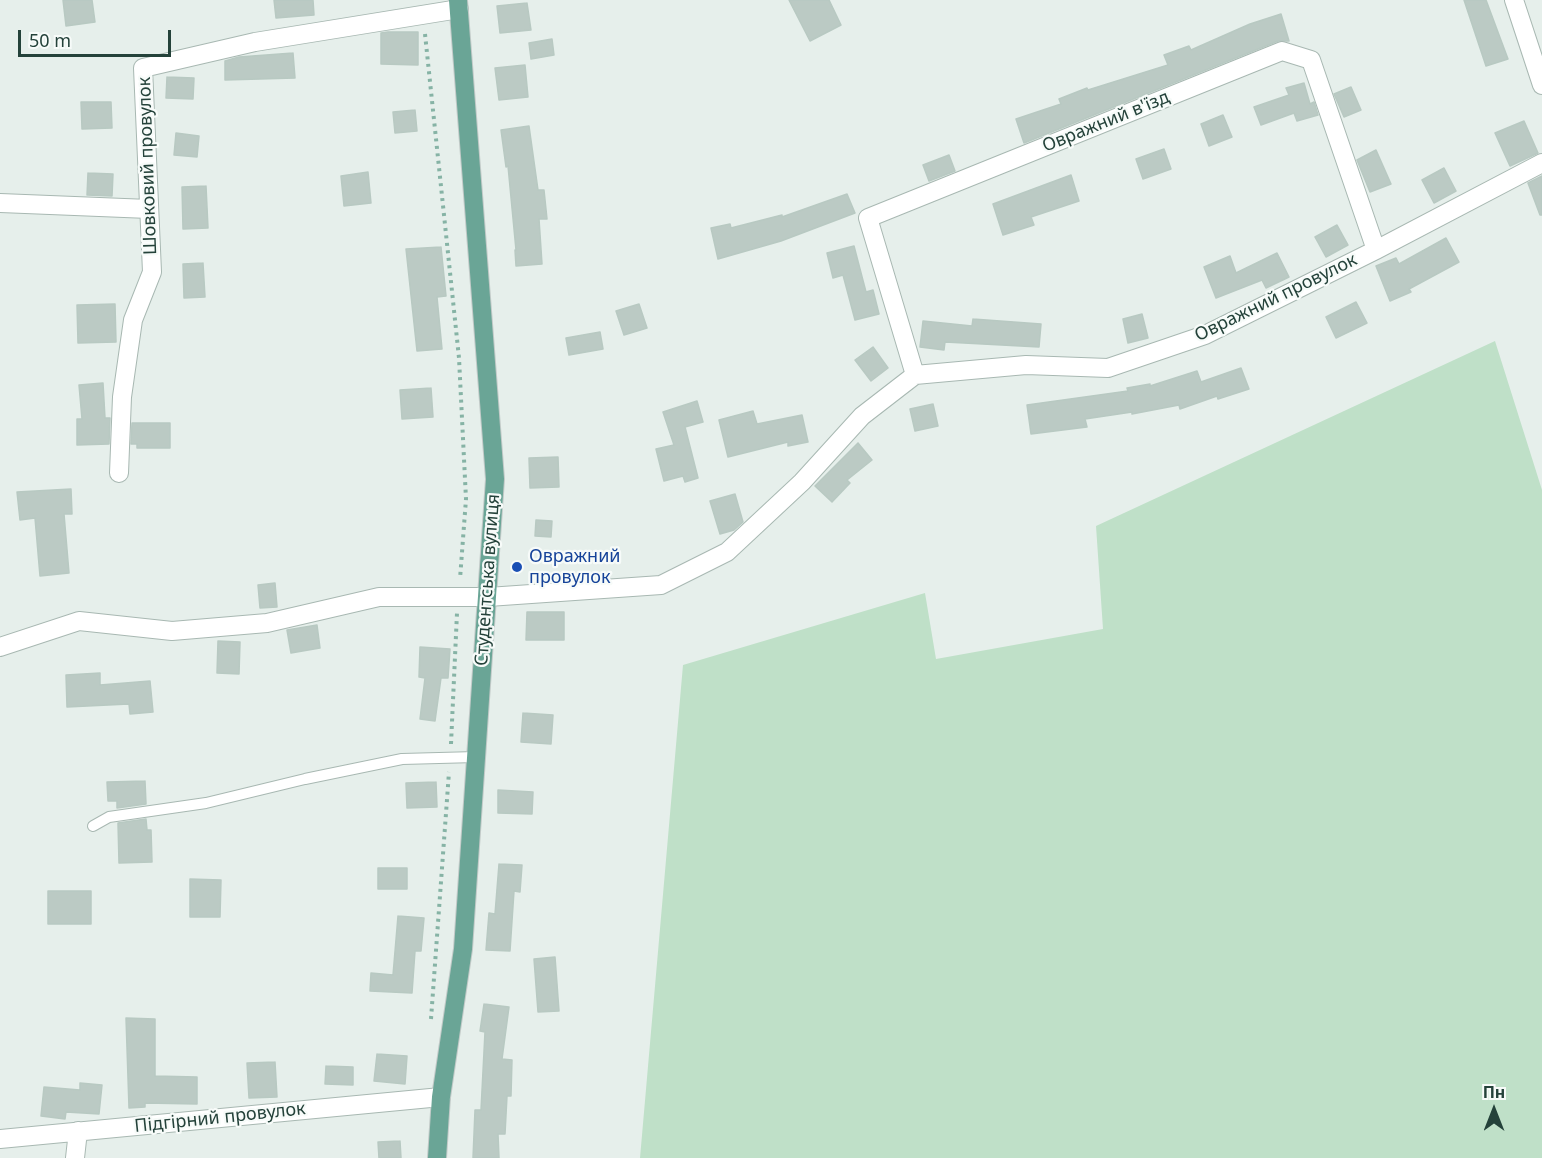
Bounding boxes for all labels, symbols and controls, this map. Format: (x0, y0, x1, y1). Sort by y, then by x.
scale bar (21, 18, 174, 56)
text: 50 m (29, 28, 71, 52)
street label: Шовковий провулок (134, 77, 162, 255)
street label: Овражний в'їзд (1039, 87, 1173, 157)
street label: Овражний провулок (1191, 249, 1361, 347)
street label: Студентська вулиця (471, 493, 505, 667)
place label: Овражний провулок (529, 546, 621, 588)
marker: Овражний провулок (510, 560, 524, 574)
north arrow (1464, 1080, 1524, 1140)
text: Пн (1483, 1081, 1505, 1103)
street label: Підгірний провулок (133, 1098, 307, 1138)

